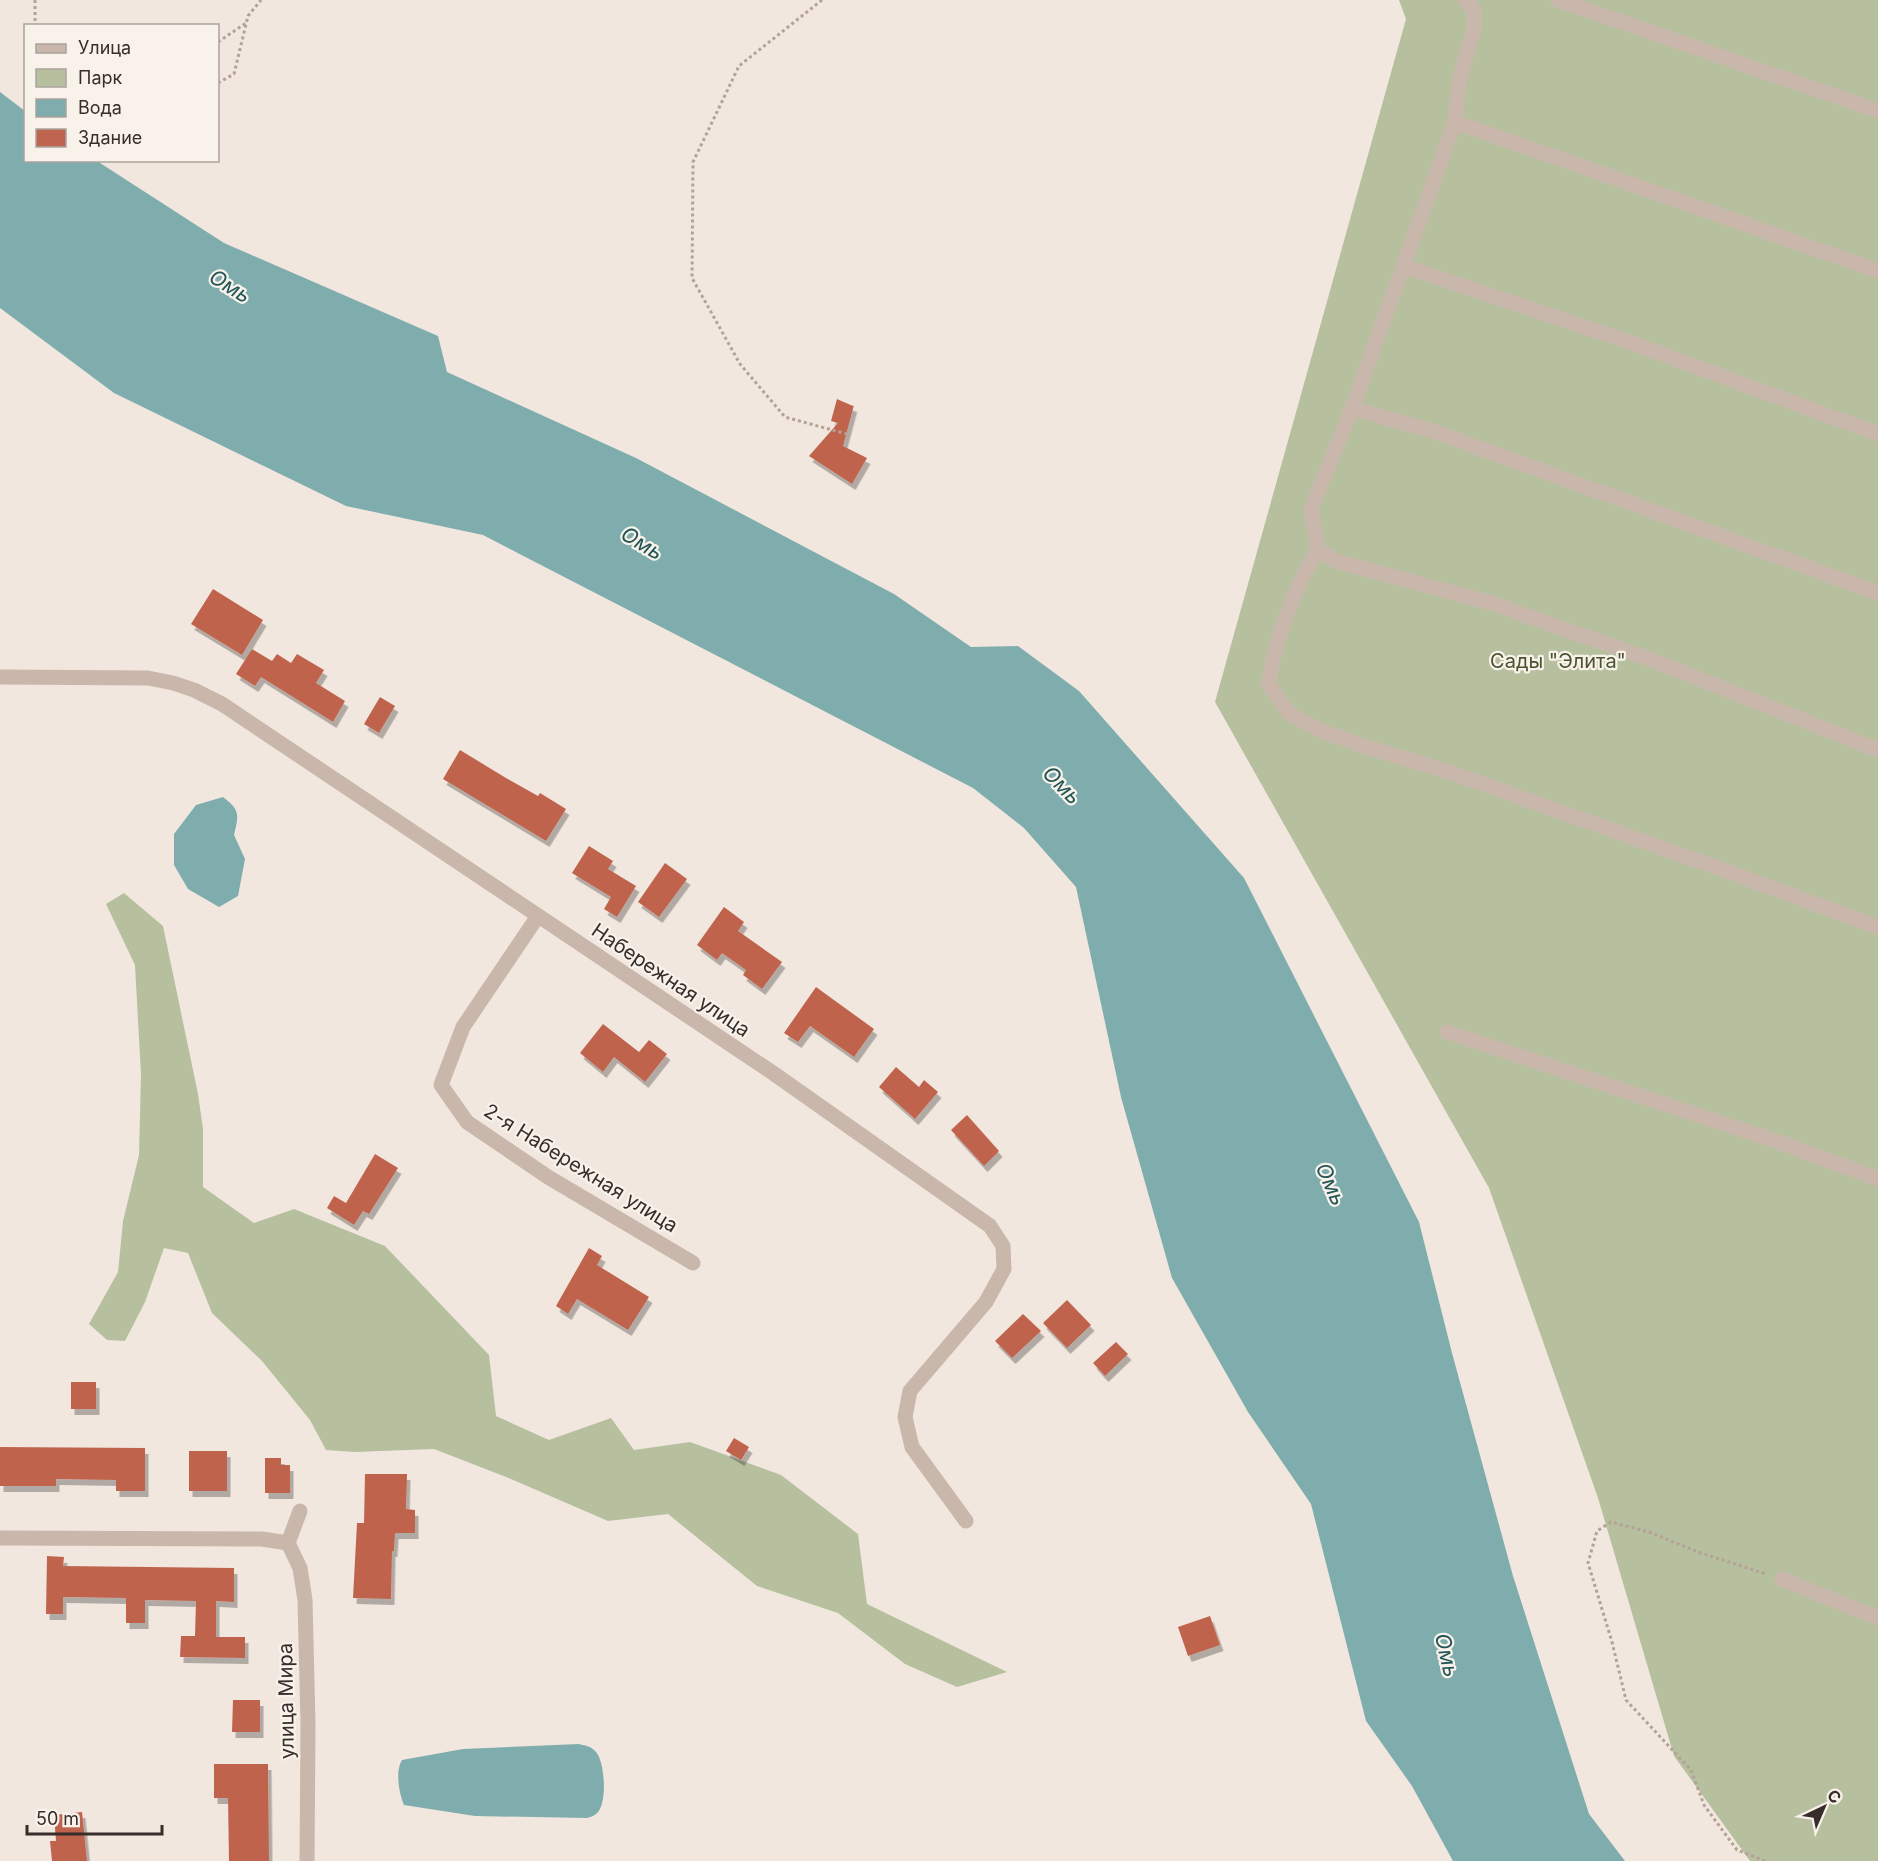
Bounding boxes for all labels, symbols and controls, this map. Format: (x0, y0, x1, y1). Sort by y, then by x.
legend (24, 24, 219, 162)
text: Улица (78, 37, 131, 58)
text: Парк (78, 67, 123, 88)
text: Вода (78, 97, 122, 118)
text: Здание (78, 127, 142, 148)
water label: Омь (205, 264, 255, 308)
water label: Омь (617, 521, 667, 565)
park label: Сады "Элита" (1490, 649, 1626, 673)
water label: Омь (1038, 760, 1086, 810)
street label: Набережная улица (587, 918, 755, 1042)
street label: 2-я Набережная улица (480, 1098, 682, 1238)
water label: Омь (1311, 1159, 1351, 1209)
water label: Омь (1430, 1631, 1464, 1679)
street label: улица Мира (273, 1643, 299, 1759)
north arrow (1794, 1777, 1854, 1837)
text: С (1823, 1785, 1846, 1808)
scale bar (27, 1798, 162, 1836)
text: 50 m (36, 1808, 79, 1829)

